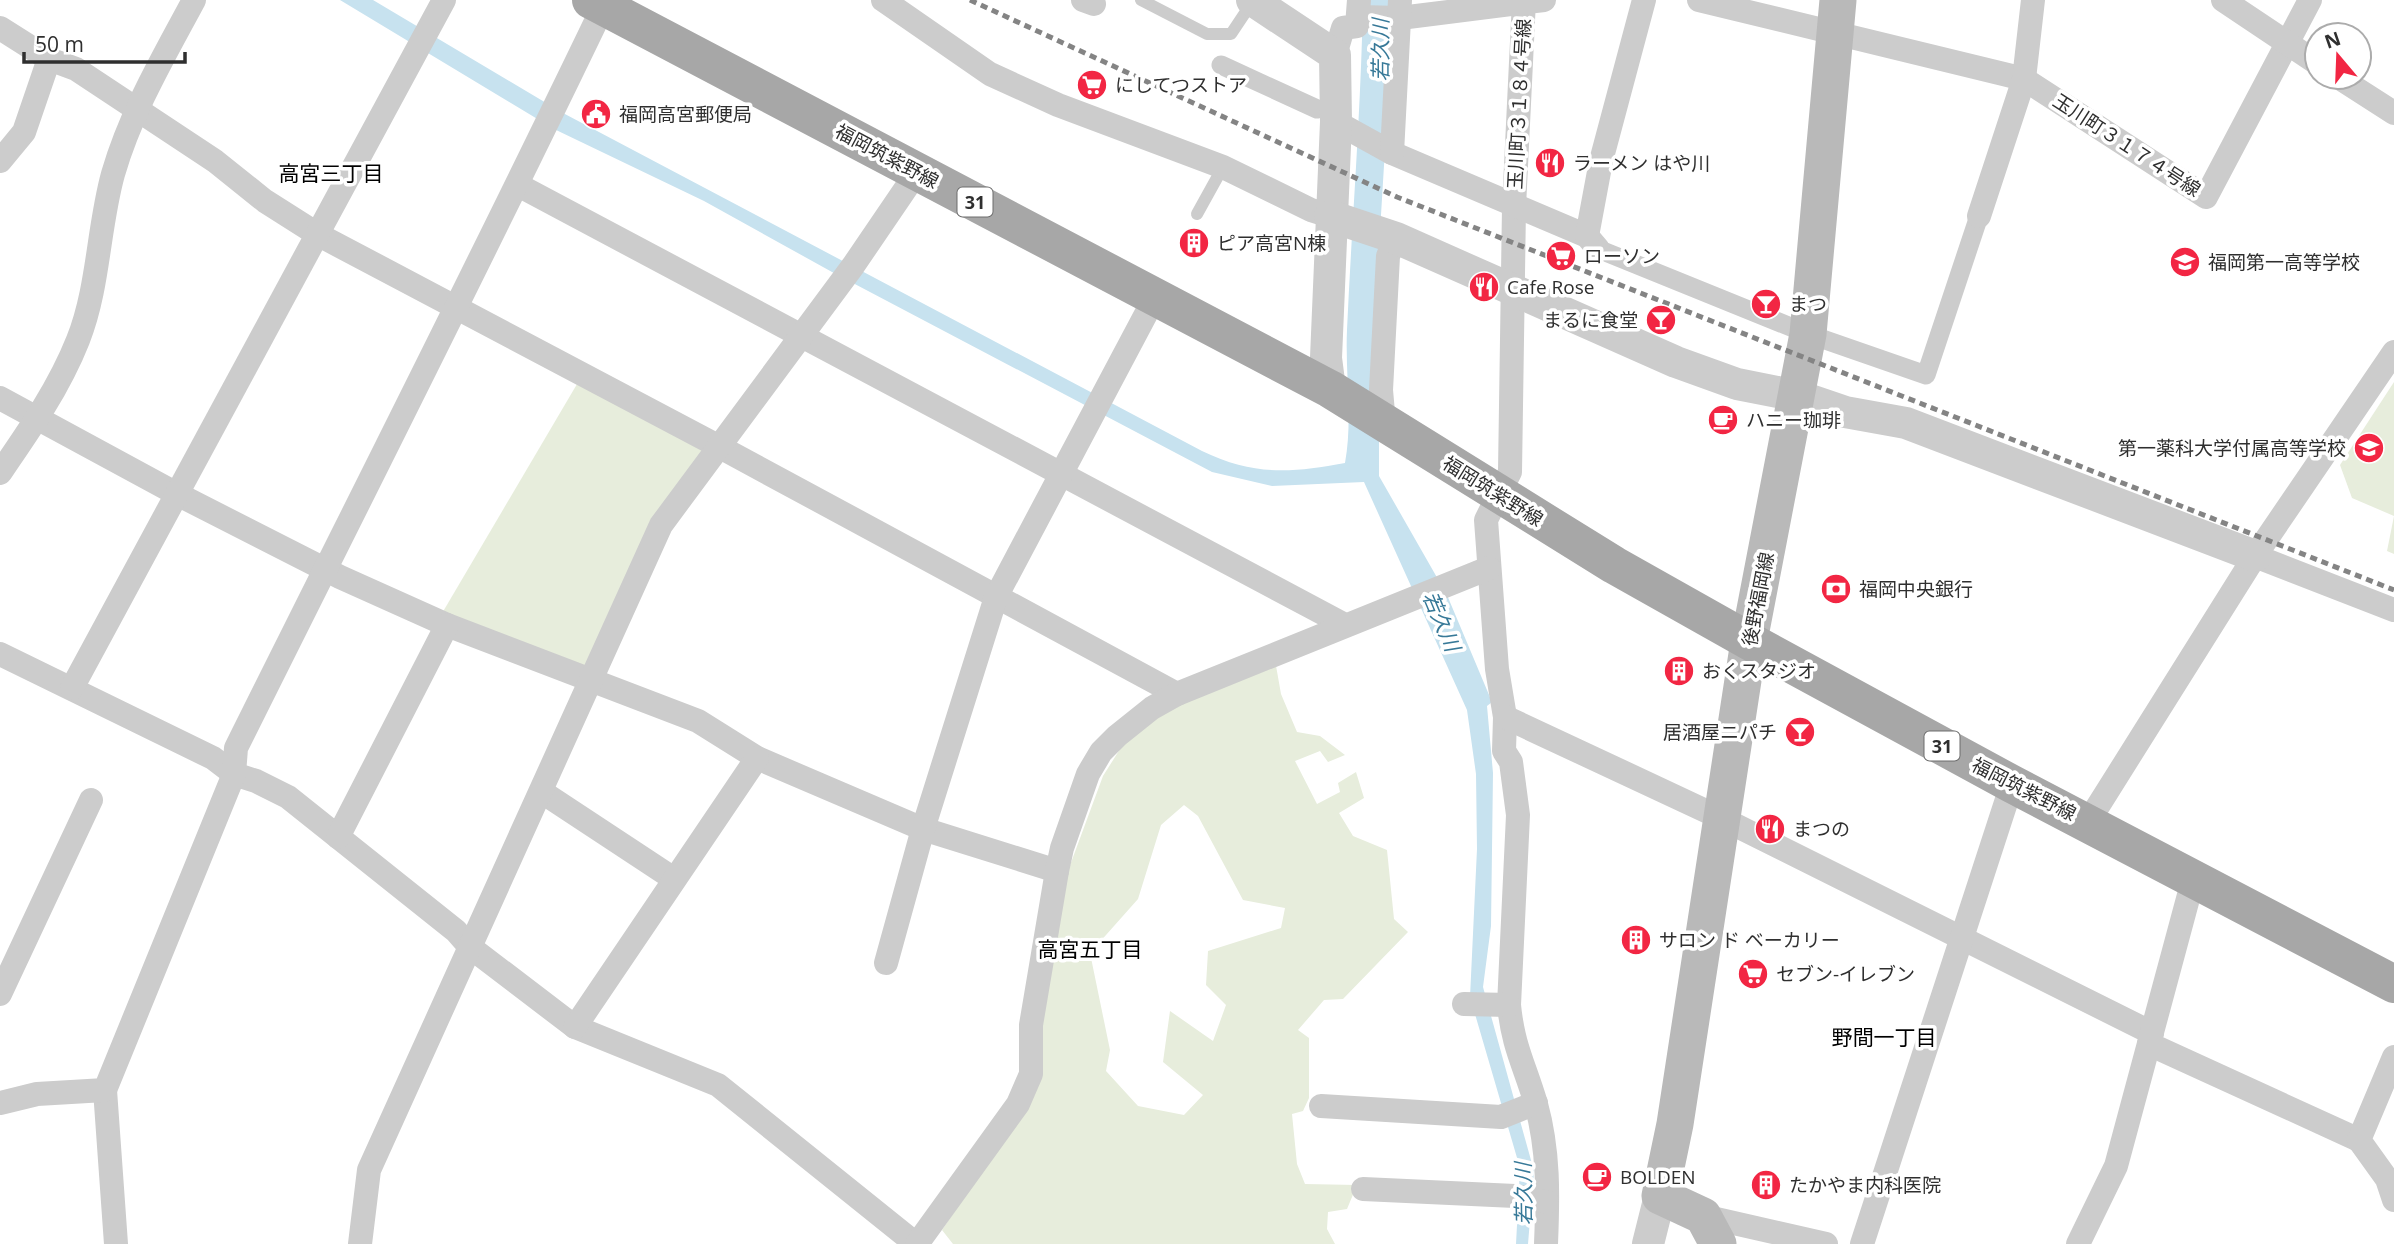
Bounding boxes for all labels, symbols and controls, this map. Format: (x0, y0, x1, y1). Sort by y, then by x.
water label: 若久川 (1366, 17, 1394, 82)
street label: 玉川町３１８４号線 (1502, 18, 1536, 190)
scale bar (24, 21, 186, 65)
north arrow (2303, 21, 2373, 91)
text: N (2321, 25, 2344, 55)
text: 50 m (35, 30, 84, 58)
supermarket icon: にしてつストア (1075, 68, 1109, 102)
place label: にしてつストア (1115, 72, 1247, 98)
street label: 玉川町３１７４号線 (2048, 88, 2206, 202)
public building icon: 福岡高宮郵便局 (579, 97, 613, 131)
place label: 福岡高宮郵便局 (619, 101, 752, 127)
street label: 福岡筑紫野線 (831, 118, 943, 194)
restaurant icon: ラーメン はや川 (1533, 146, 1567, 180)
place label: ラーメン はや川 (1573, 150, 1710, 176)
district label: 高宮三丁目 (279, 159, 384, 187)
road number: 31 (958, 188, 992, 216)
building icon: ピア高宮N棟 (1177, 226, 1211, 260)
place label: ピア高宮N棟 (1217, 230, 1326, 256)
supermarket icon: ローソン (1544, 239, 1578, 273)
place label: ローソン (1584, 243, 1660, 269)
school or university icon: 福岡第一高等学校 (2168, 245, 2202, 279)
place label: 福岡第一高等学校 (2208, 249, 2360, 275)
restaurant icon: Cafe Rose (1467, 270, 1501, 304)
place label: Cafe Rose (1507, 274, 1594, 300)
bar icon: まつ (1749, 287, 1783, 321)
place label: まつ (1789, 291, 1827, 317)
bar icon: まるに食堂 (1644, 303, 1678, 337)
place label: まるに食堂 (1543, 307, 1638, 333)
cafe icon: ハニー珈琲 (1706, 403, 1740, 437)
place label: ハニー珈琲 (1746, 407, 1841, 433)
school or university icon: 第一薬科大学付属高等学校 (2352, 431, 2386, 465)
place label: 第一薬科大学付属高等学校 (2118, 435, 2346, 461)
street label: 福岡筑紫野線 (1438, 450, 1548, 532)
street label: 後野福岡線 (1736, 550, 1780, 648)
bank icon: 福岡中央銀行 (1819, 572, 1853, 606)
place label: 福岡中央銀行 (1859, 576, 1973, 602)
water label: 若久川 (1417, 587, 1468, 657)
building icon: おくスタジオ (1662, 654, 1696, 688)
place label: おくスタジオ (1702, 658, 1816, 684)
bar icon: 居酒屋ニパチ (1783, 715, 1817, 749)
place label: 居酒屋ニパチ (1663, 719, 1777, 745)
road number: 31 (1924, 732, 1960, 760)
street label: 福岡筑紫野線 (1967, 752, 2081, 826)
restaurant icon: まつの (1753, 812, 1787, 846)
place label: まつの (1793, 816, 1850, 842)
building icon: サロン ド ベーカリー (1619, 923, 1653, 957)
place label: サロン ド ベーカリー (1659, 927, 1840, 953)
district label: 高宮五丁目 (1038, 935, 1143, 963)
supermarket icon: セブン-イレブン (1736, 957, 1770, 991)
place label: セブン-イレブン (1776, 961, 1915, 987)
district label: 野間一丁目 (1832, 1023, 1937, 1051)
water label: 若久川 (1508, 1160, 1538, 1226)
cafe icon: BOLDEN (1580, 1160, 1614, 1194)
place label: BOLDEN (1620, 1164, 1696, 1190)
building icon: たかやま内科医院 (1749, 1168, 1783, 1202)
place label: たかやま内科医院 (1789, 1172, 1941, 1198)

